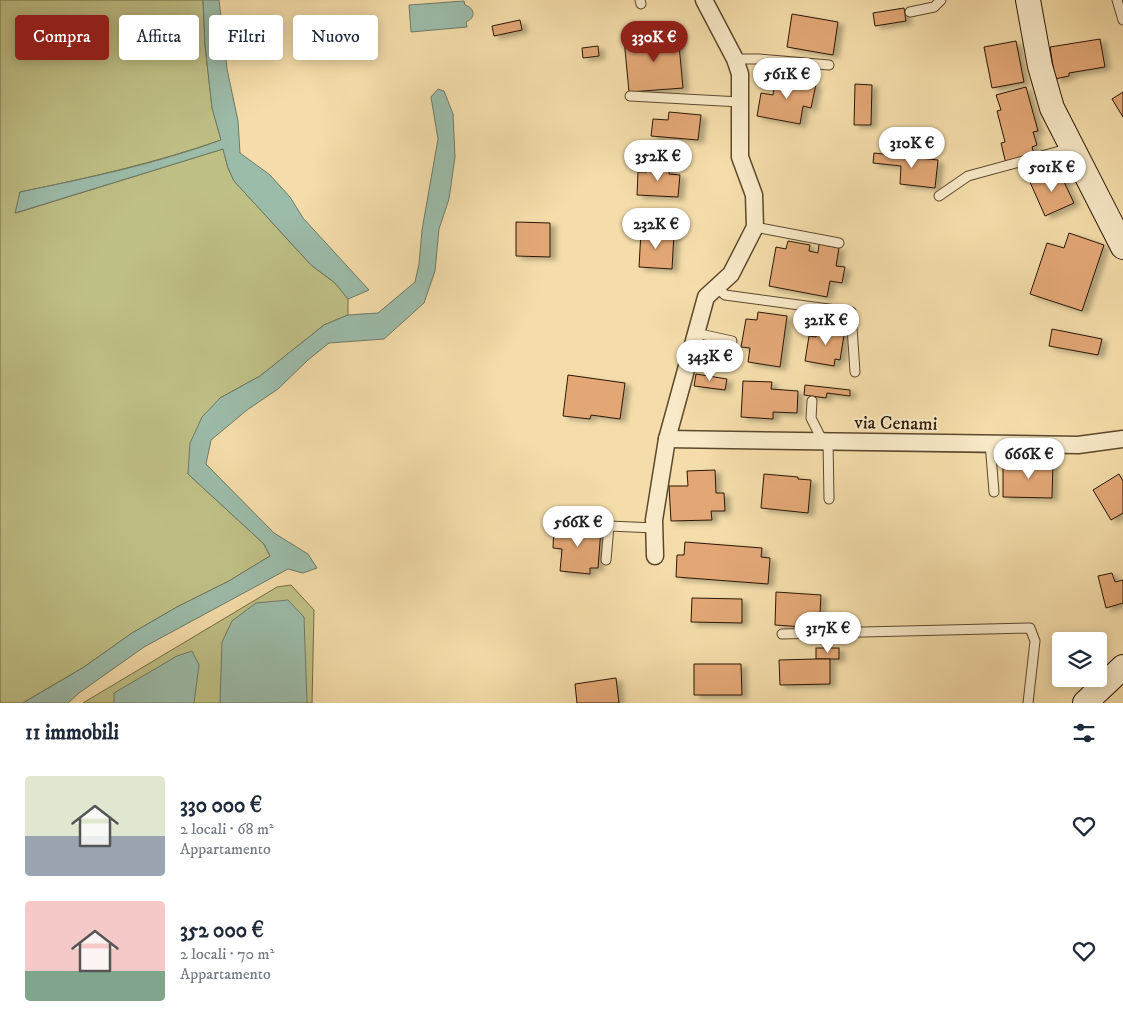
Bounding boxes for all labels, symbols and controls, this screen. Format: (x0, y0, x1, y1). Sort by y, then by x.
chip: Compra (15, 15, 109, 60)
chip: Affitta (119, 15, 199, 60)
chip: Filtri (209, 15, 283, 60)
chip: Nuovo (293, 15, 378, 60)
pin: 330K € (613, 20, 695, 63)
text: 330K € (632, 27, 676, 47)
pin: 561K € (746, 58, 828, 100)
text: 561K € (764, 64, 810, 84)
pin: 310K € (871, 126, 953, 169)
text: 310K € (890, 133, 934, 153)
pin: 352K € (617, 140, 699, 182)
text: 352K € (635, 146, 681, 166)
pin: 501K € (1011, 150, 1093, 193)
text: 501K € (1029, 157, 1075, 177)
pin: 232K € (615, 208, 697, 250)
text: 232K € (633, 214, 679, 234)
pin: 321K € (785, 304, 867, 346)
text: 321K € (804, 310, 848, 330)
pin: 343K € (669, 340, 751, 382)
text: 343K € (687, 346, 733, 366)
street label: via Cenami (853, 411, 938, 436)
pin: 666K € (988, 438, 1070, 480)
text: 666K € (1004, 444, 1054, 464)
pin: 566K € (537, 506, 619, 548)
text: 566K € (554, 512, 602, 532)
pin: 317K € (787, 612, 869, 654)
text: 317K € (806, 618, 850, 638)
map controls (1052, 632, 1107, 687)
button: layers (1052, 632, 1107, 687)
icon: filters (1070, 719, 1098, 747)
text: 11 immobili (25, 720, 119, 746)
text: 330 000 € (180, 793, 262, 819)
icon: home (65, 796, 125, 856)
icon: heart (1070, 812, 1098, 840)
text: 2 locali · 68 m² (180, 819, 274, 839)
text: Appartamento (180, 839, 271, 859)
text: 352 000 € (180, 918, 264, 944)
icon: home (65, 921, 125, 981)
icon: heart (1070, 937, 1098, 965)
text: 2 locali · 70 m² (180, 944, 274, 964)
text: Appartamento (180, 964, 271, 984)

